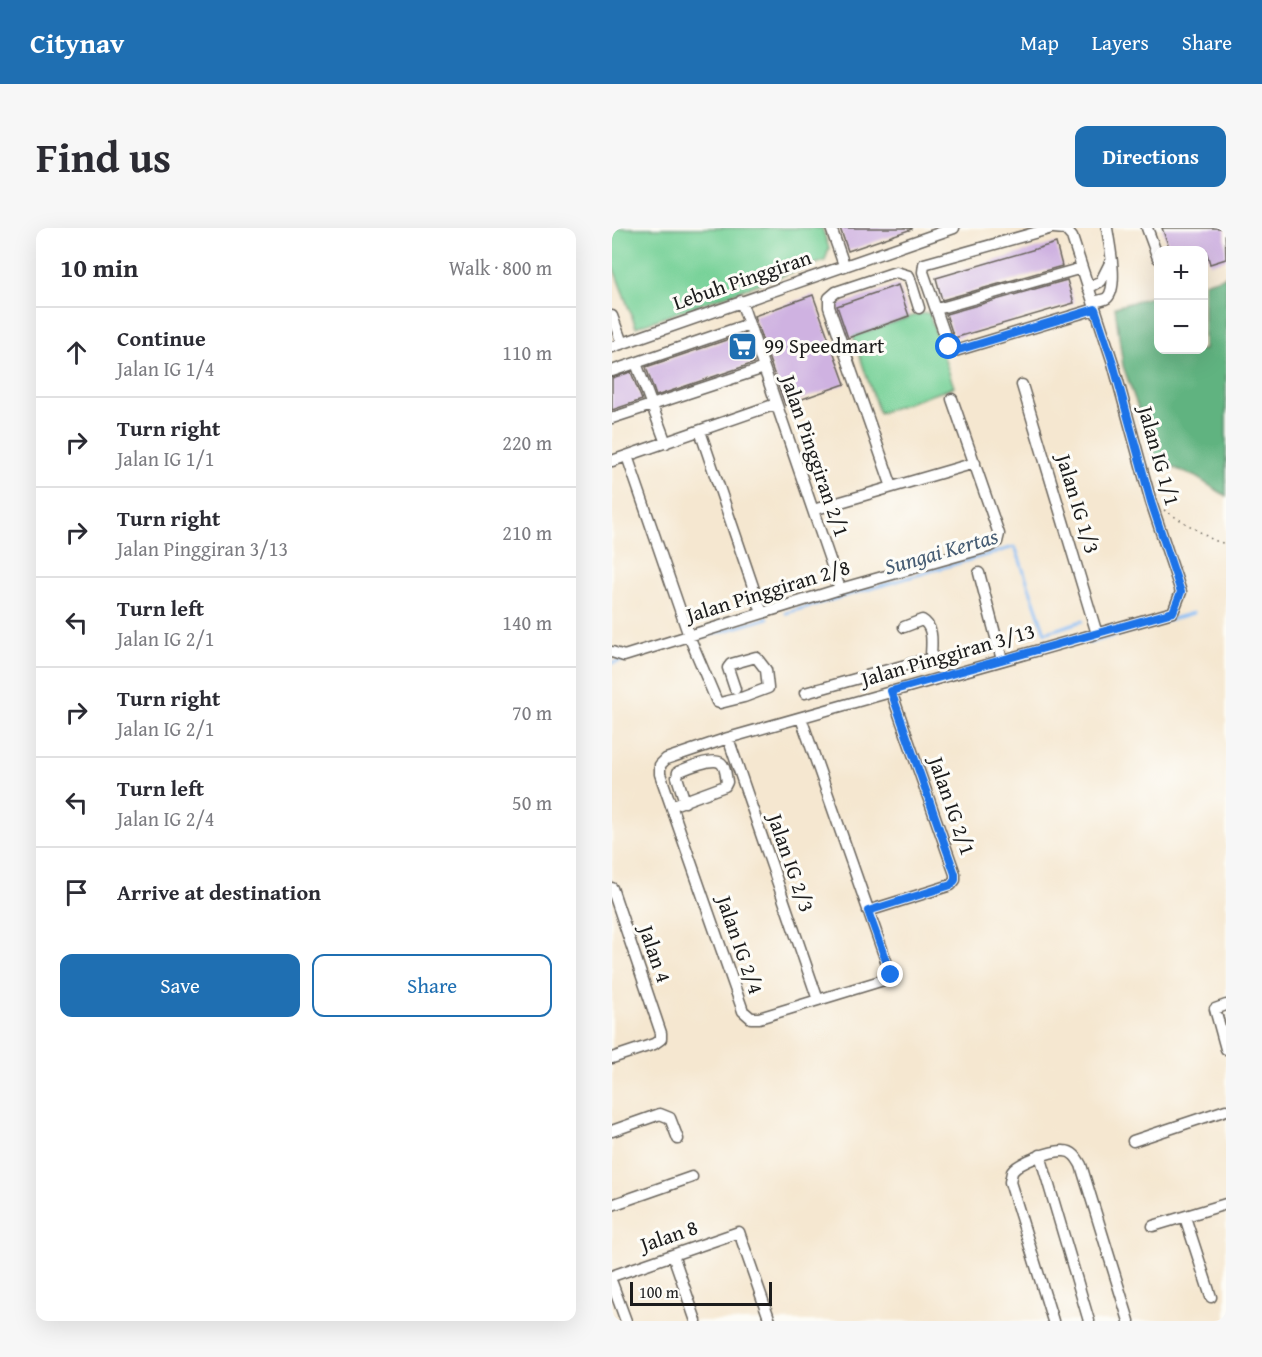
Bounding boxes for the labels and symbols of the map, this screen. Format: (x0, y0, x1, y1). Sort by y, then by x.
street label: Lebuh Pinggiran (668, 241, 815, 318)
supermarket icon: 99 Speedmart (727, 330, 759, 362)
place label: 99 Speedmart (764, 330, 885, 361)
route start (935, 333, 961, 359)
street label: Jalan Pinggiran 2/1 (772, 368, 858, 541)
street label: Jalan IG 1/1 (1130, 400, 1188, 509)
street label: Jalan IG 1/3 (1048, 448, 1108, 557)
water label: Sungai Kertas (880, 520, 1002, 582)
street label: Jalan Pinggiran 2/8 (679, 551, 853, 631)
street label: Jalan Pinggiran 3/13 (854, 615, 1038, 695)
street label: Jalan IG 2/1 (920, 750, 984, 859)
street label: Jalan IG 2/3 (759, 807, 823, 916)
street label: Jalan IG 2/4 (708, 889, 772, 998)
street label: Jalan 4 (630, 918, 680, 987)
route end (877, 961, 903, 987)
street label: Jalan 8 (633, 1211, 702, 1261)
scale bar (630, 1279, 772, 1306)

